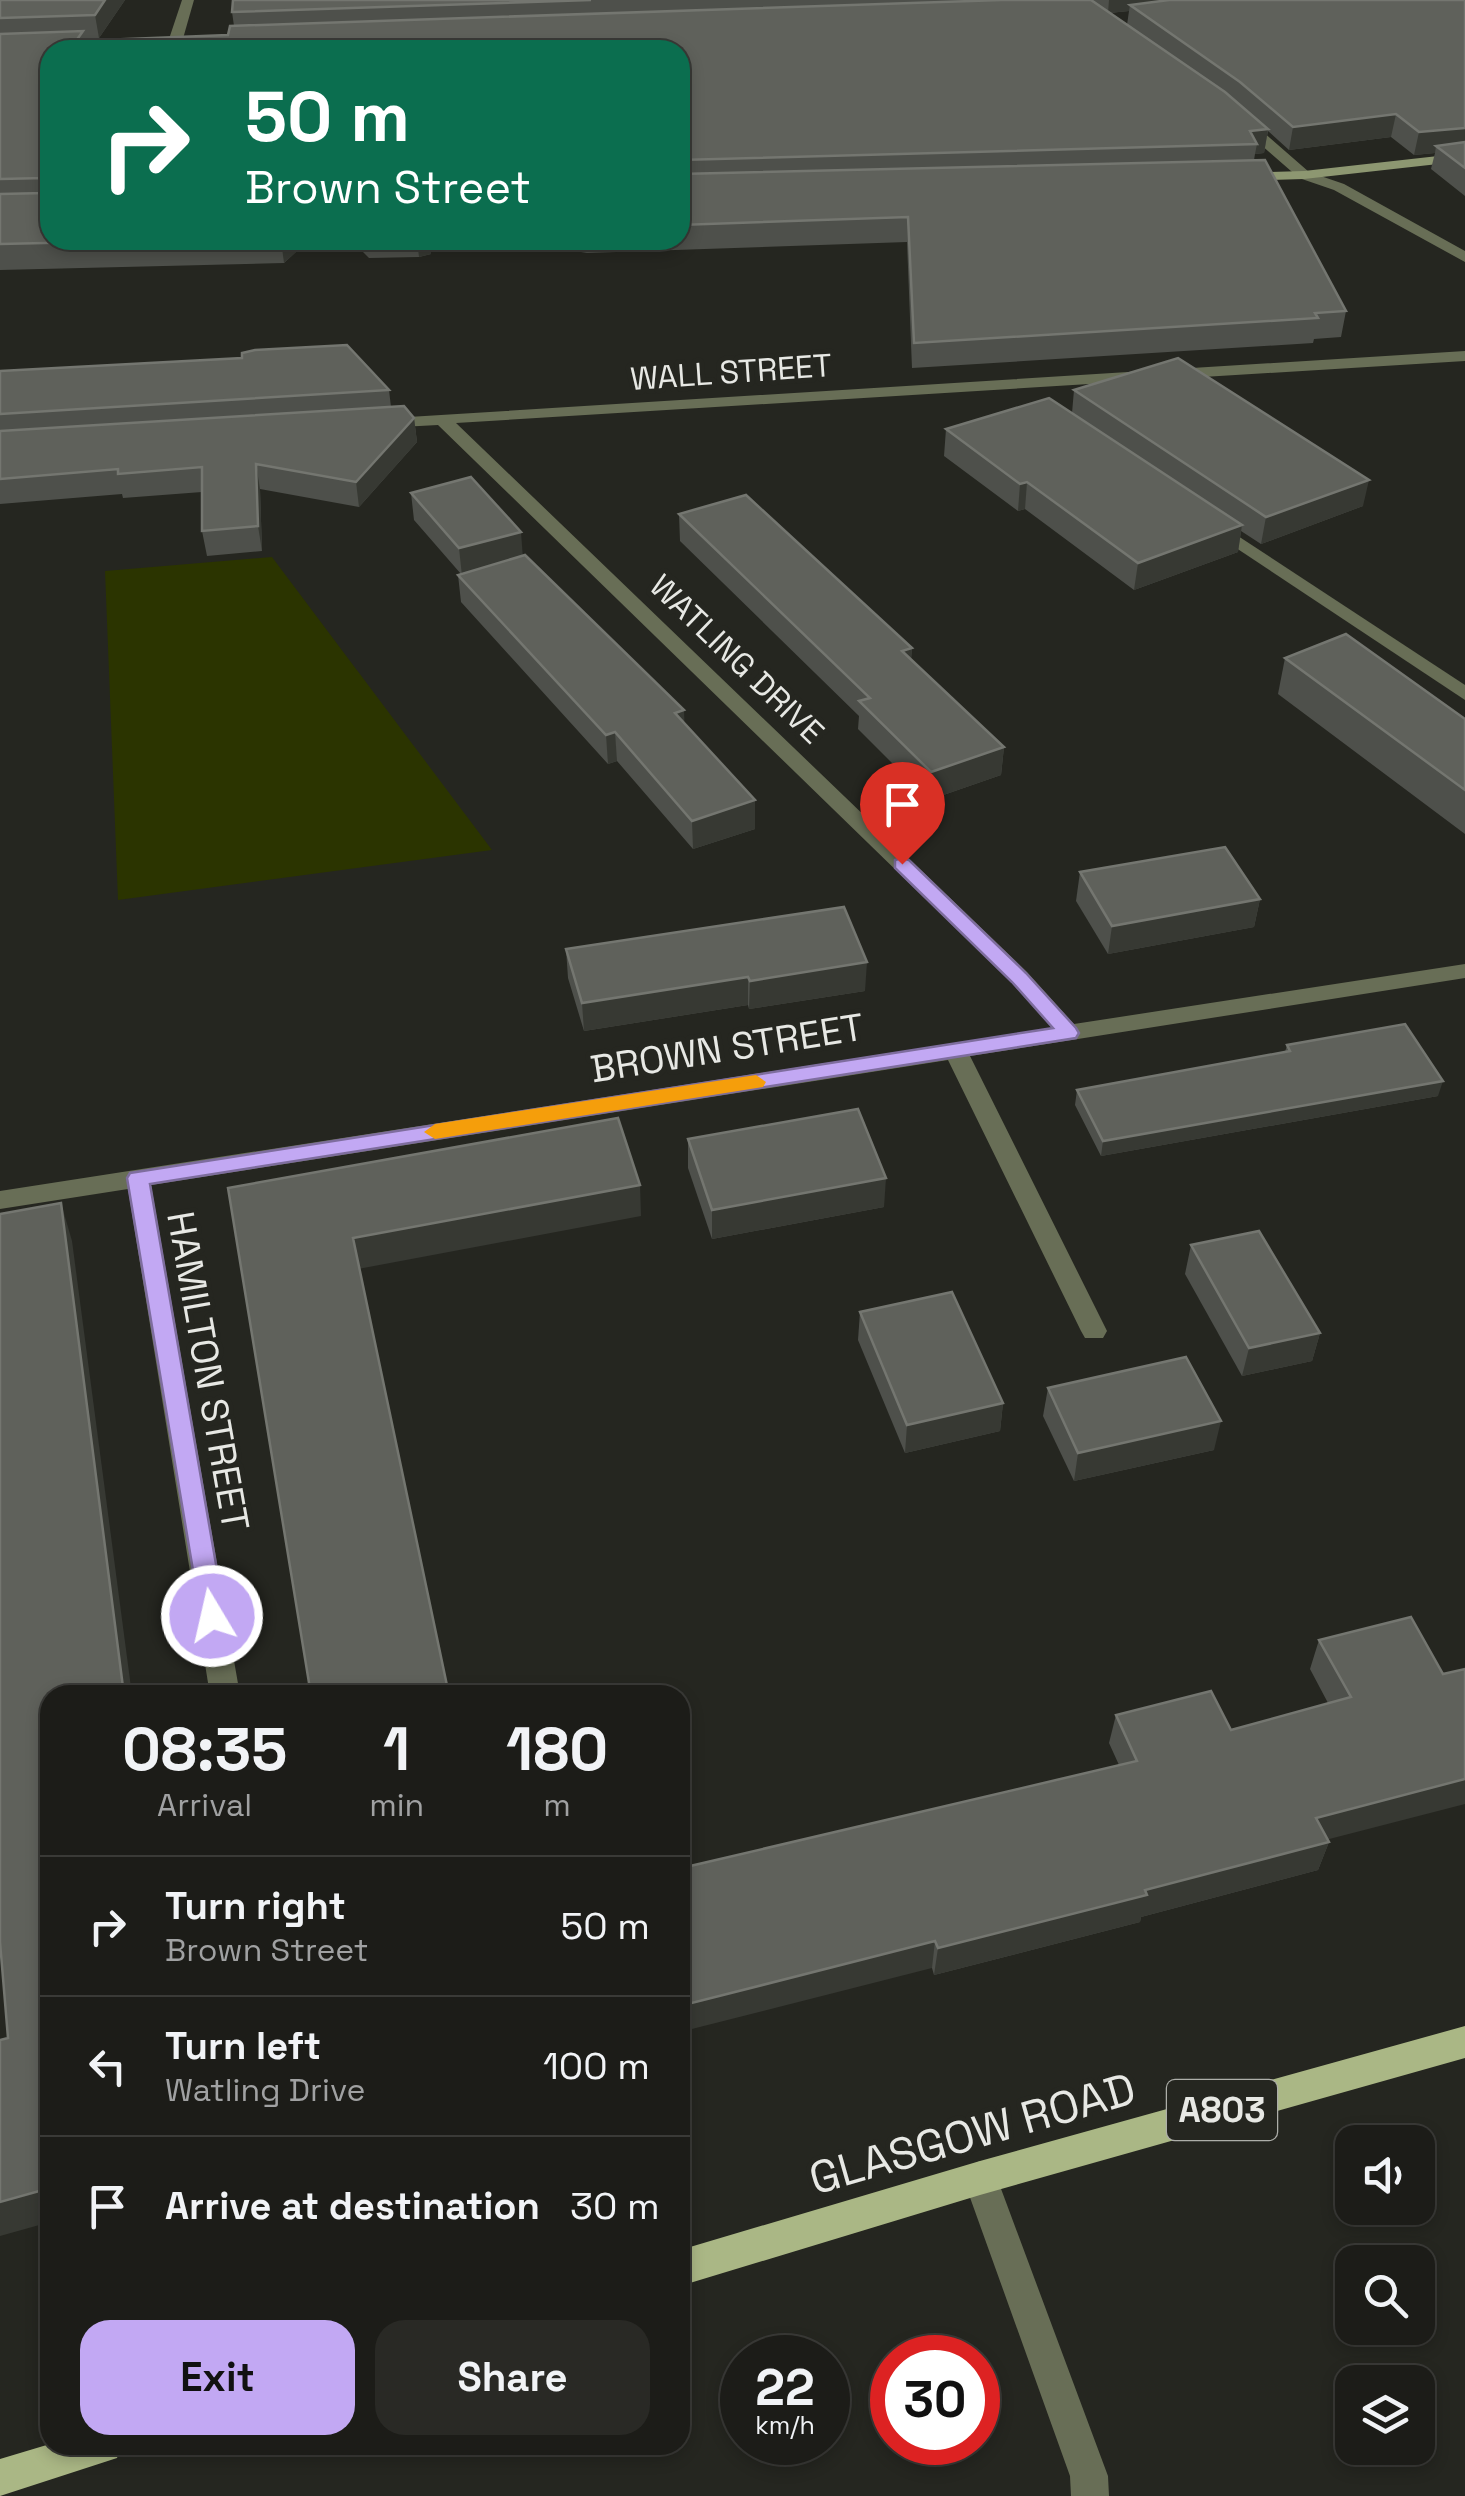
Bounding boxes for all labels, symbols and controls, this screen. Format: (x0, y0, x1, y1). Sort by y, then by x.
text: 50 m (245, 72, 410, 161)
icon: right (80, 80, 210, 210)
text: Brown Street (245, 159, 531, 216)
street label: WALL STREET (629, 345, 833, 399)
street label: WATLING DRIVE (642, 566, 832, 752)
pin (860, 762, 945, 865)
icon: arrive (875, 777, 930, 832)
street label: BROWN STREET (587, 1003, 867, 1093)
street label: HAMILTON STREET (156, 1208, 260, 1534)
position arrow (160, 1564, 264, 1668)
text: 08:35 (122, 1711, 287, 1788)
text: 1 (383, 1711, 410, 1788)
text: 180 (506, 1711, 608, 1788)
text: Arrival (157, 1785, 252, 1825)
text: min (369, 1785, 424, 1825)
text: m (543, 1785, 571, 1825)
text: Turn right (165, 1882, 346, 1930)
icon: right (80, 1899, 135, 1954)
text: 50 m (560, 1902, 650, 1950)
text: Brown Street (165, 1930, 368, 1970)
text: Turn left (165, 2022, 321, 2070)
icon: left (80, 2039, 135, 2094)
text: 100 m (543, 2042, 650, 2090)
street label: GLASGOW ROAD (803, 2060, 1142, 2207)
text: Watling Drive (165, 2070, 366, 2110)
road number: A803 (1167, 2080, 1277, 2140)
map controls (1335, 2125, 1435, 2465)
button: sound (1335, 2125, 1435, 2225)
icon: arrive (80, 2179, 135, 2234)
text: Arrive at destination (165, 2182, 540, 2230)
text: 30 m (570, 2182, 660, 2230)
button: search (1335, 2245, 1435, 2345)
button: Exit (80, 2320, 355, 2435)
button: Share (375, 2320, 650, 2435)
speed limit sign: 30 (870, 2335, 1000, 2465)
text: 22 (755, 2356, 815, 2420)
button: layers (1335, 2365, 1435, 2465)
text: km/h (755, 2409, 815, 2441)

